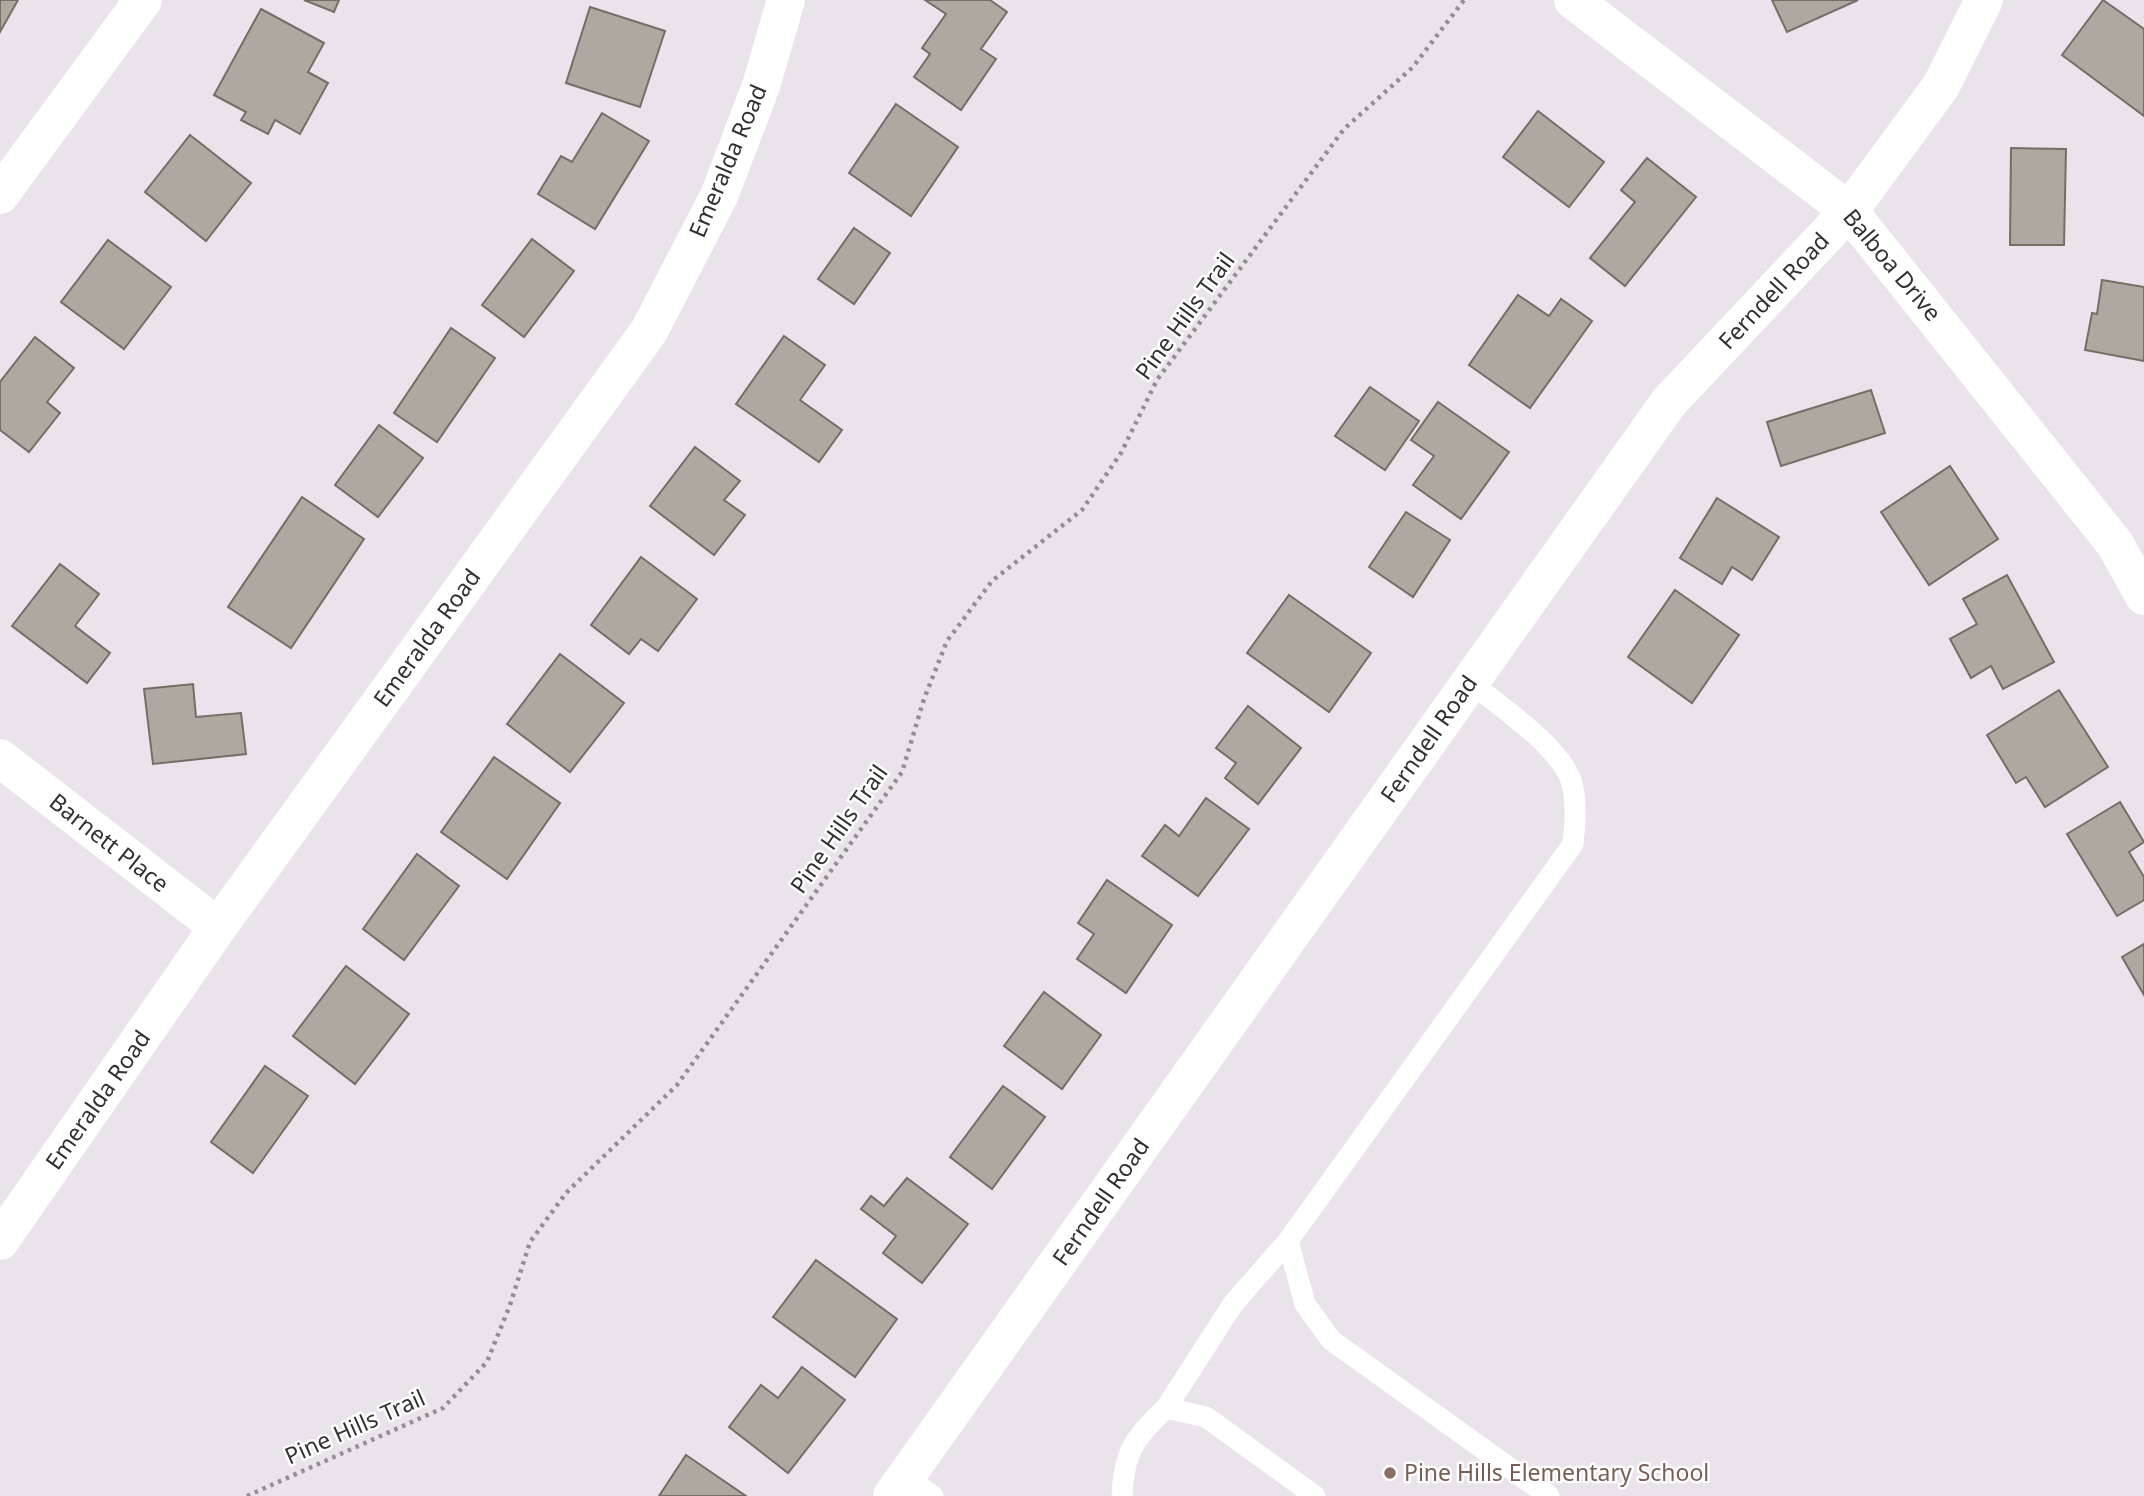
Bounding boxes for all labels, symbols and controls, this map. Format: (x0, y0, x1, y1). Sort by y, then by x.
street label: Emeralda Road (680, 79, 774, 242)
street label: Balboa Drive (1836, 201, 1949, 327)
street label: Ferndell Road (1711, 225, 1836, 356)
street label: Pine Hills Trail (1127, 245, 1241, 386)
street label: Emeralda Road (365, 562, 487, 713)
street label: Ferndell Road (1372, 668, 1484, 809)
street label: Pine Hills Trail (782, 758, 894, 899)
street label: Barnett Place (43, 785, 176, 899)
street label: Emeralda Road (37, 1023, 157, 1176)
street label: Ferndell Road (1044, 1131, 1156, 1272)
street label: Pine Hills Trail (279, 1381, 430, 1471)
place label: Pine Hills Elementary School (1404, 1456, 1709, 1488)
marker: Pine Hills Elementary School (1382, 1465, 1398, 1481)

